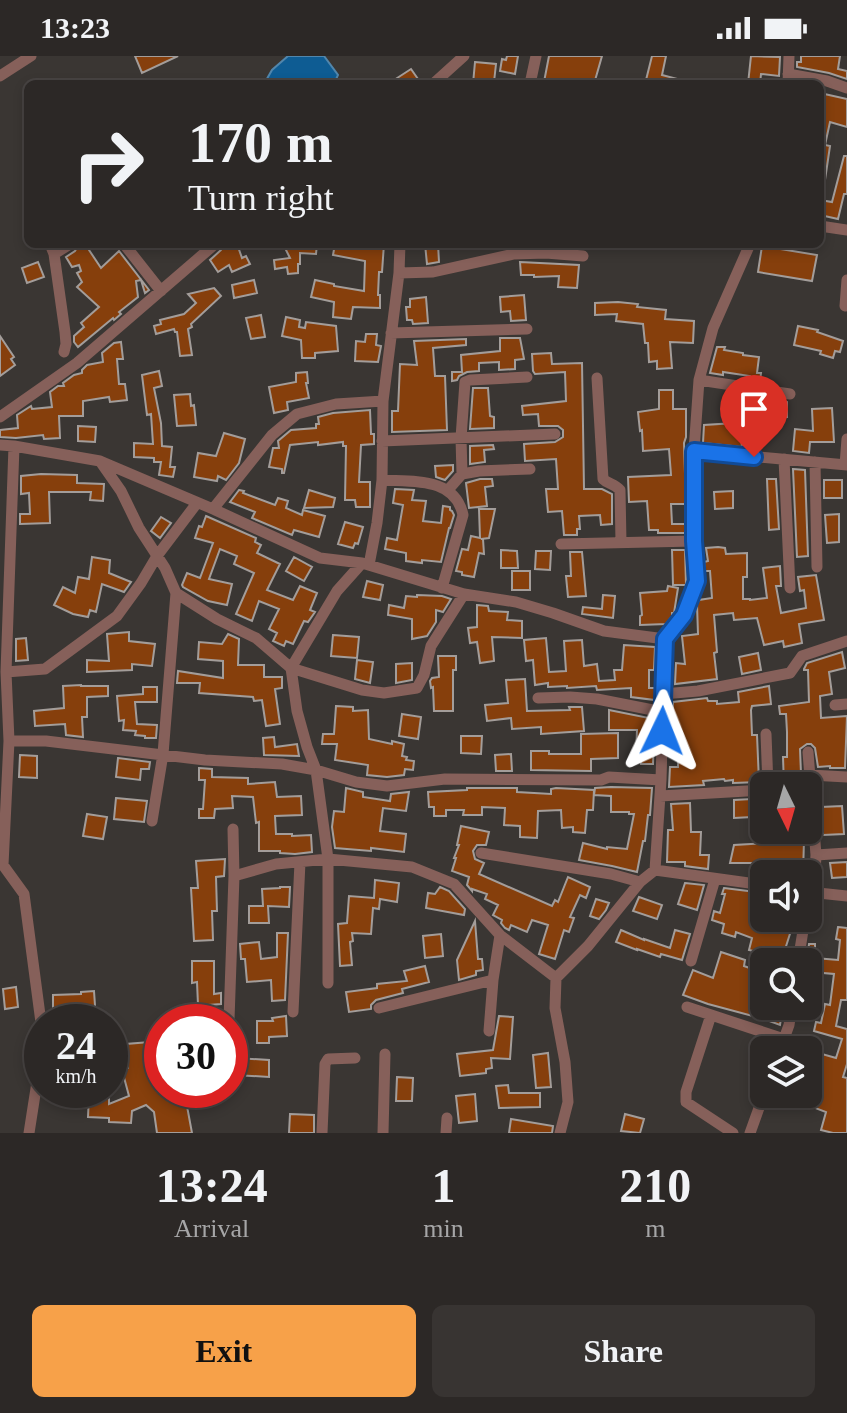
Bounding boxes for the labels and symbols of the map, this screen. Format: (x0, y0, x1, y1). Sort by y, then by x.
pin (720, 375, 788, 457)
position arrow (620, 689, 704, 773)
north arrow (750, 772, 822, 844)
speed limit sign: 30 (144, 1004, 248, 1108)

